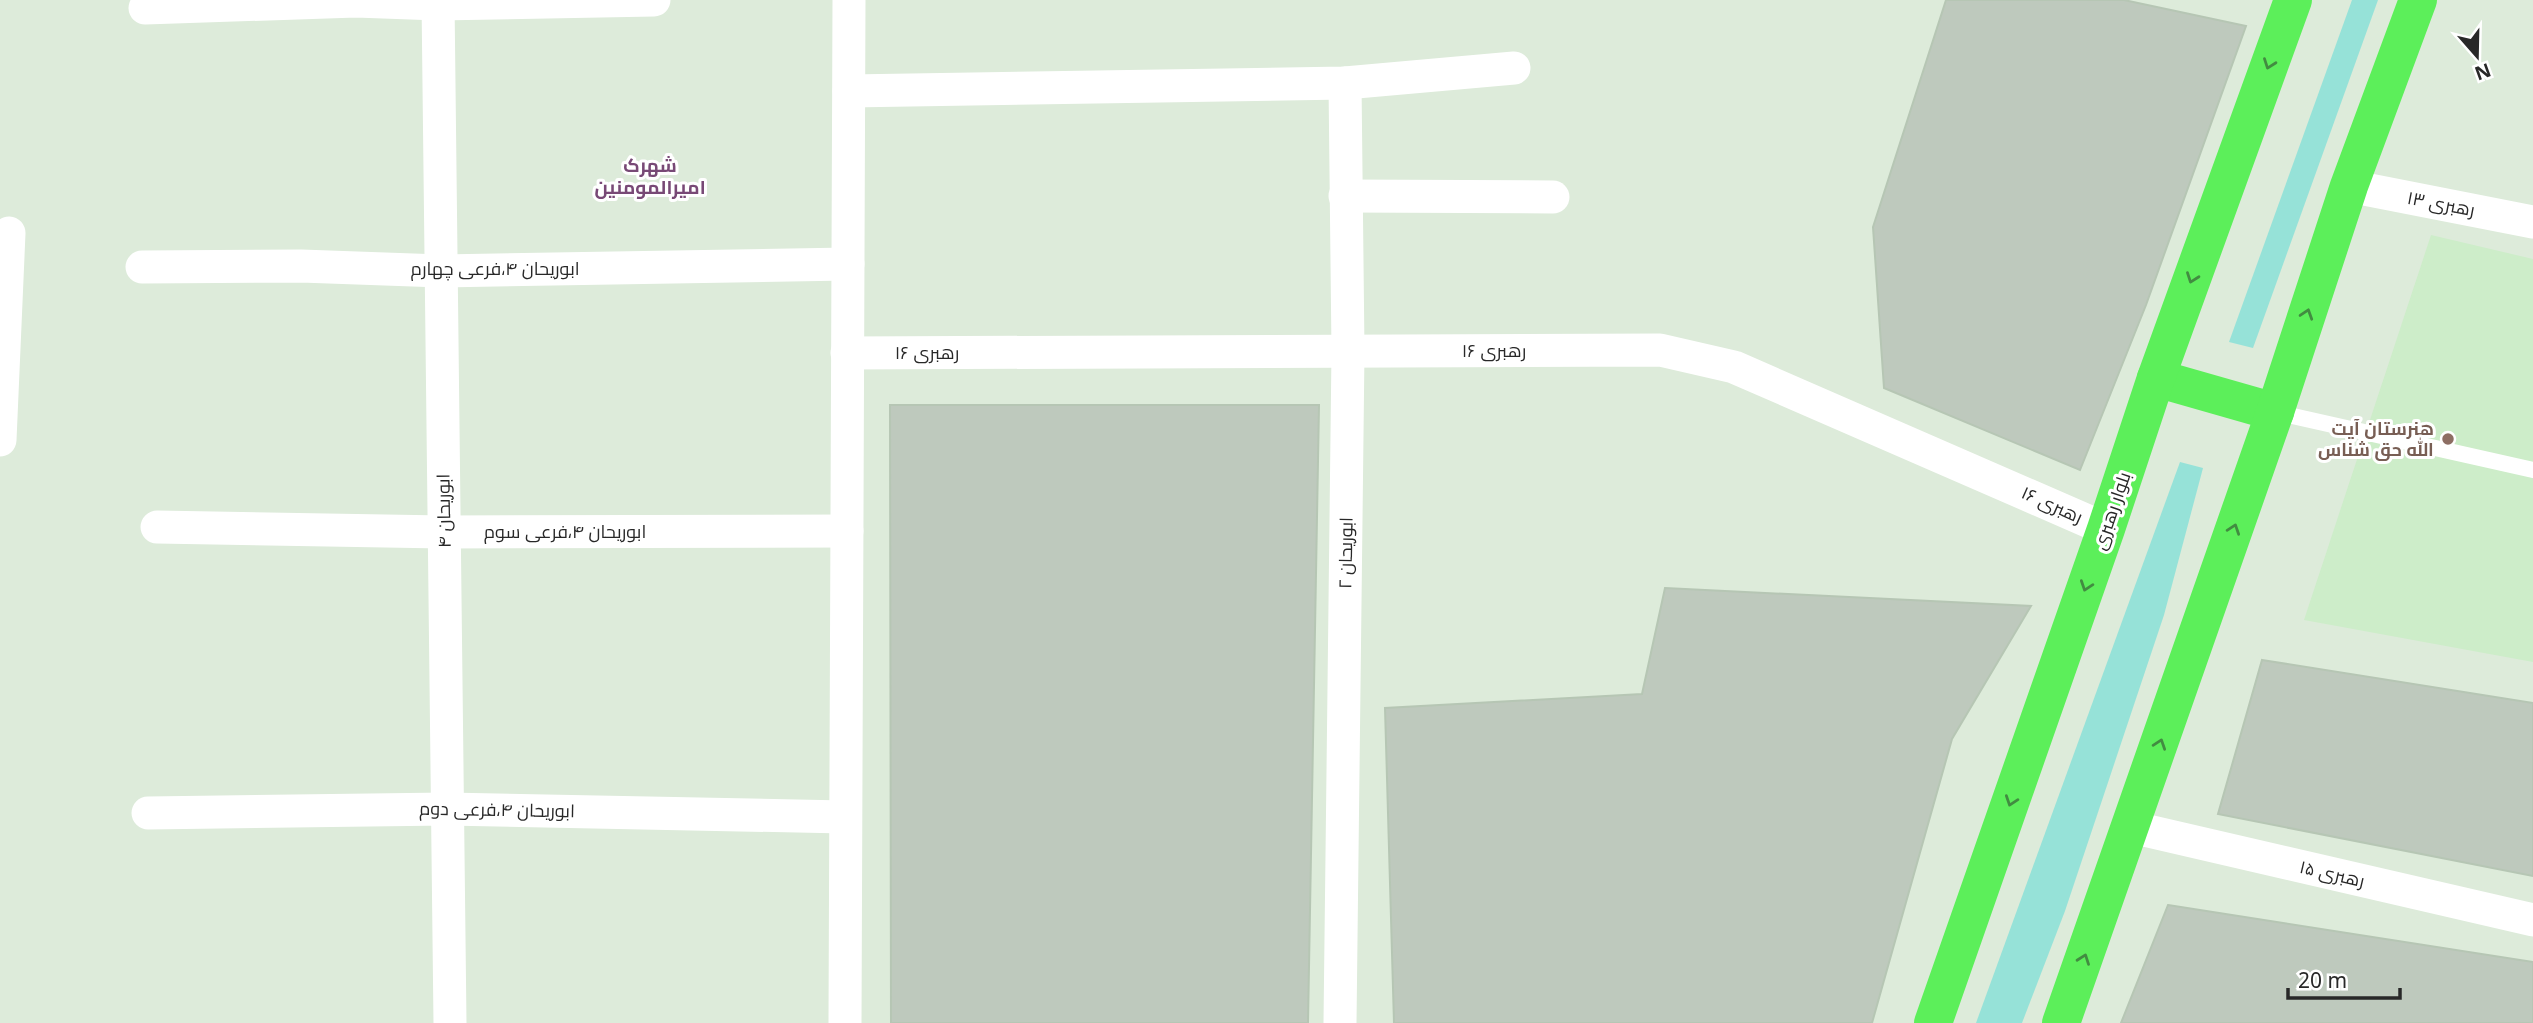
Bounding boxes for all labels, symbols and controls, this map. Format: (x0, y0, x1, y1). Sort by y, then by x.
north arrow (2442, 21, 2512, 91)
text: N (2471, 57, 2495, 87)
one-way arrow (2264, 58, 2278, 70)
district label: شهرک امیرالمومنین (594, 152, 706, 200)
street label: رهبری ۱۳ (2405, 185, 2477, 221)
street label: ابوریحان ۴،فرعی چهارم (410, 256, 580, 281)
one-way arrow (2186, 272, 2200, 284)
one-way arrow (2299, 308, 2313, 320)
street label: رهبری ۱۶ (1462, 338, 1526, 362)
street label: رهبری ۱۶ (895, 340, 959, 364)
place label: هنرستان آیت الله حق شناس (2318, 416, 2434, 461)
marker: هنرستان آیت الله حق شناس (2440, 431, 2456, 447)
street label: بلوار رهبری (2087, 469, 2136, 553)
street label: ابوریحان ۴ (430, 474, 456, 548)
street label: رهبری ۱۶ (2018, 480, 2087, 528)
street label: ابوریحان ۲ (1332, 517, 1358, 589)
street label: ابوریحان ۴،فرعی سوم (484, 519, 646, 544)
one-way arrow (2226, 524, 2240, 536)
one-way arrow (2080, 579, 2094, 591)
one-way arrow (2152, 739, 2166, 751)
one-way arrow (2005, 794, 2019, 806)
street label: ابوریحان ۴،فرعی دوم (419, 796, 575, 823)
street label: رهبری ۱۵ (2297, 854, 2367, 892)
one-way arrow (2076, 953, 2090, 965)
scale bar (2288, 956, 2400, 1000)
text: 20 m (2298, 966, 2347, 994)

